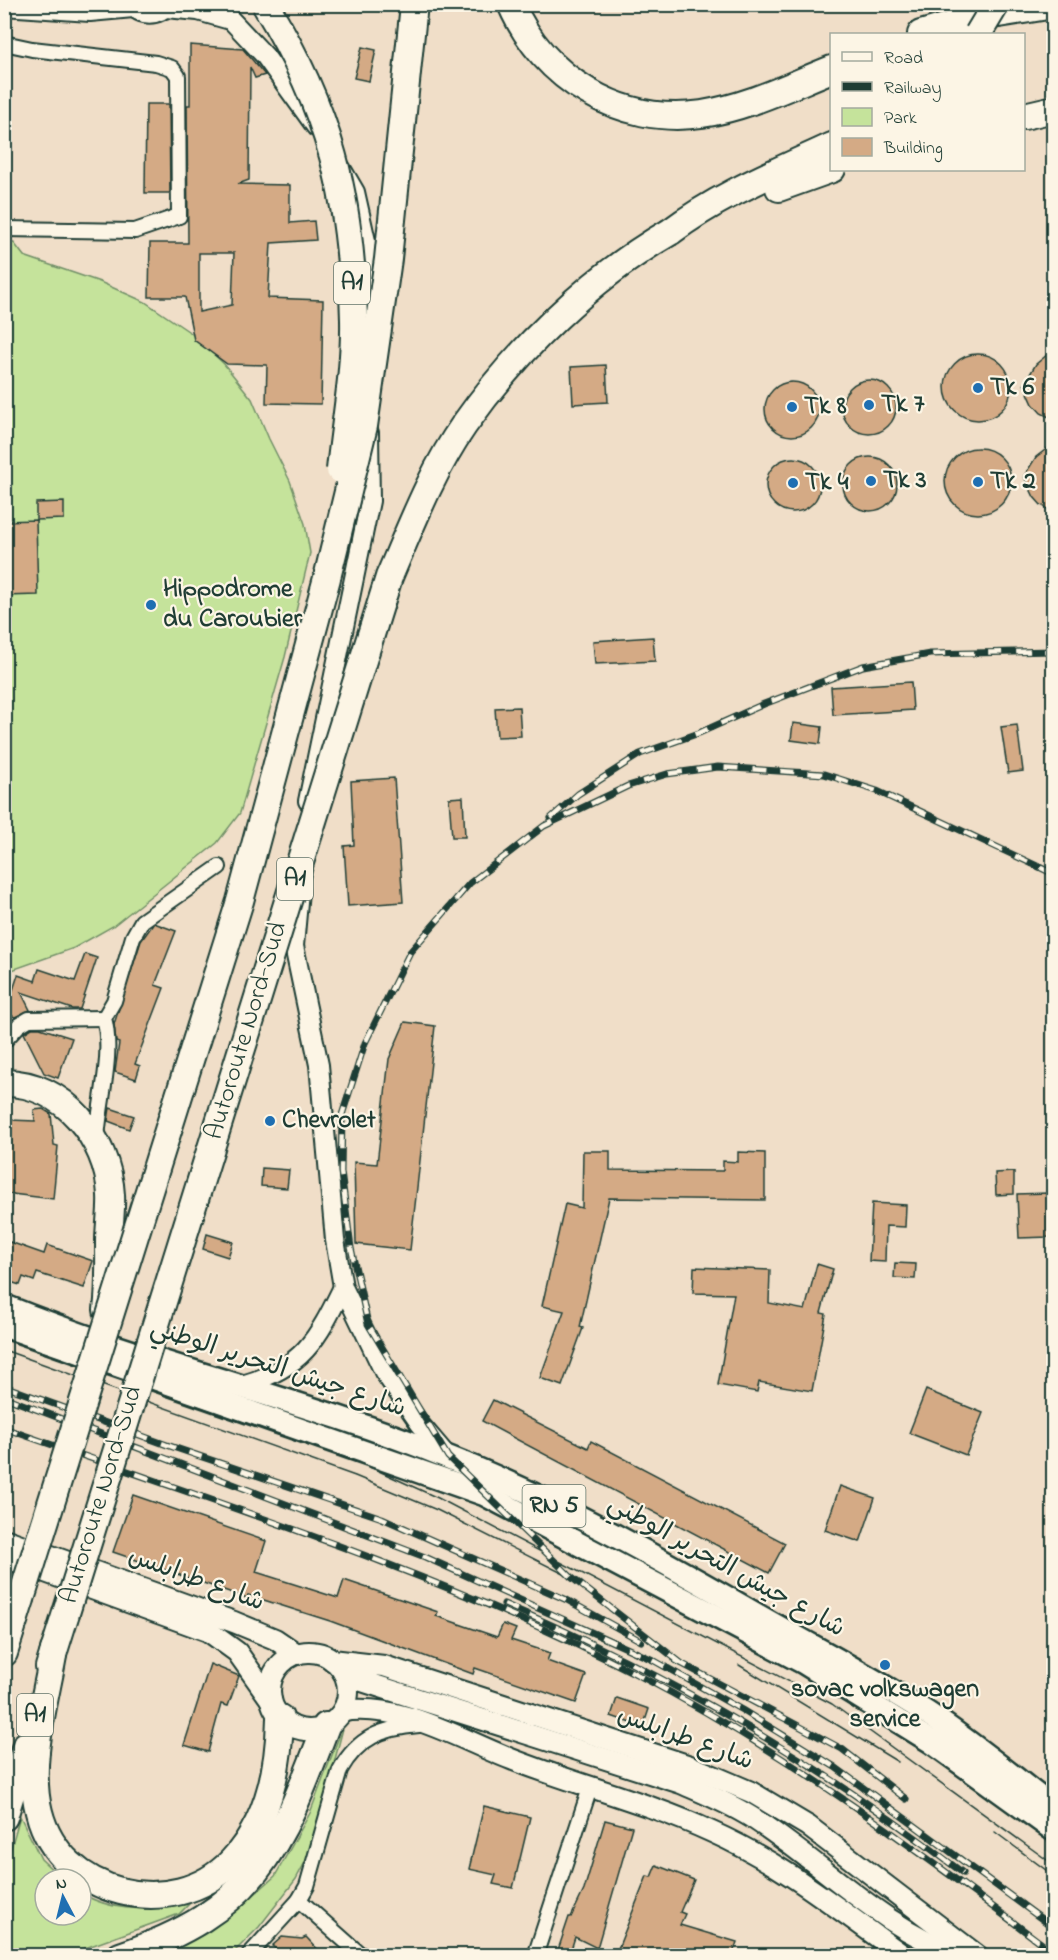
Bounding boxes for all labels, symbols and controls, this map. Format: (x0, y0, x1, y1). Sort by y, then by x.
legend (830, 33, 1025, 171)
text: Road (884, 46, 923, 72)
text: Railway (884, 76, 941, 102)
text: Park (884, 106, 917, 132)
text: Building (883, 136, 943, 163)
road number: A1 (334, 262, 370, 304)
place label: Tk 6 (990, 369, 1035, 407)
marker: Tk 6 (971, 381, 985, 395)
place label: Tk 7 (881, 386, 925, 424)
place label: Tk 8 (804, 388, 847, 426)
marker: Tk 7 (862, 398, 876, 412)
marker: Tk 8 (785, 400, 799, 414)
place label: Tk 3 (883, 462, 927, 500)
place label: Tk 2 (990, 463, 1036, 501)
place label: Tk 4 (805, 464, 849, 502)
marker: Tk 3 (864, 474, 878, 488)
marker: Tk 2 (971, 475, 985, 489)
marker: Tk 4 (786, 476, 800, 490)
place label: Hippodrome du Caroubier (163, 571, 303, 639)
marker: Hippodrome du Caroubier (144, 598, 158, 612)
road number: A1 (277, 858, 313, 900)
street label: Autoroute Nord-Sud (196, 917, 298, 1145)
place label: Chevrolet (282, 1102, 376, 1140)
marker: Chevrolet (263, 1114, 277, 1128)
street label: شارع جيش التحرير الوطني (145, 1310, 411, 1429)
street label: Autoroute Nord-Sud (51, 1381, 153, 1609)
road number: RN 5 (522, 1485, 586, 1527)
street label: شارع جيش التحرير الوطني (600, 1486, 852, 1649)
street label: شارع طرابلس (123, 1538, 269, 1622)
marker: sovac volkswagen service (878, 1658, 892, 1672)
place label: sovac volkswagen service (791, 1671, 979, 1739)
road number: A1 (17, 1694, 53, 1736)
street label: شارع طرابلس (612, 1697, 758, 1781)
north arrow (33, 1867, 93, 1927)
text: N (55, 1872, 68, 1897)

